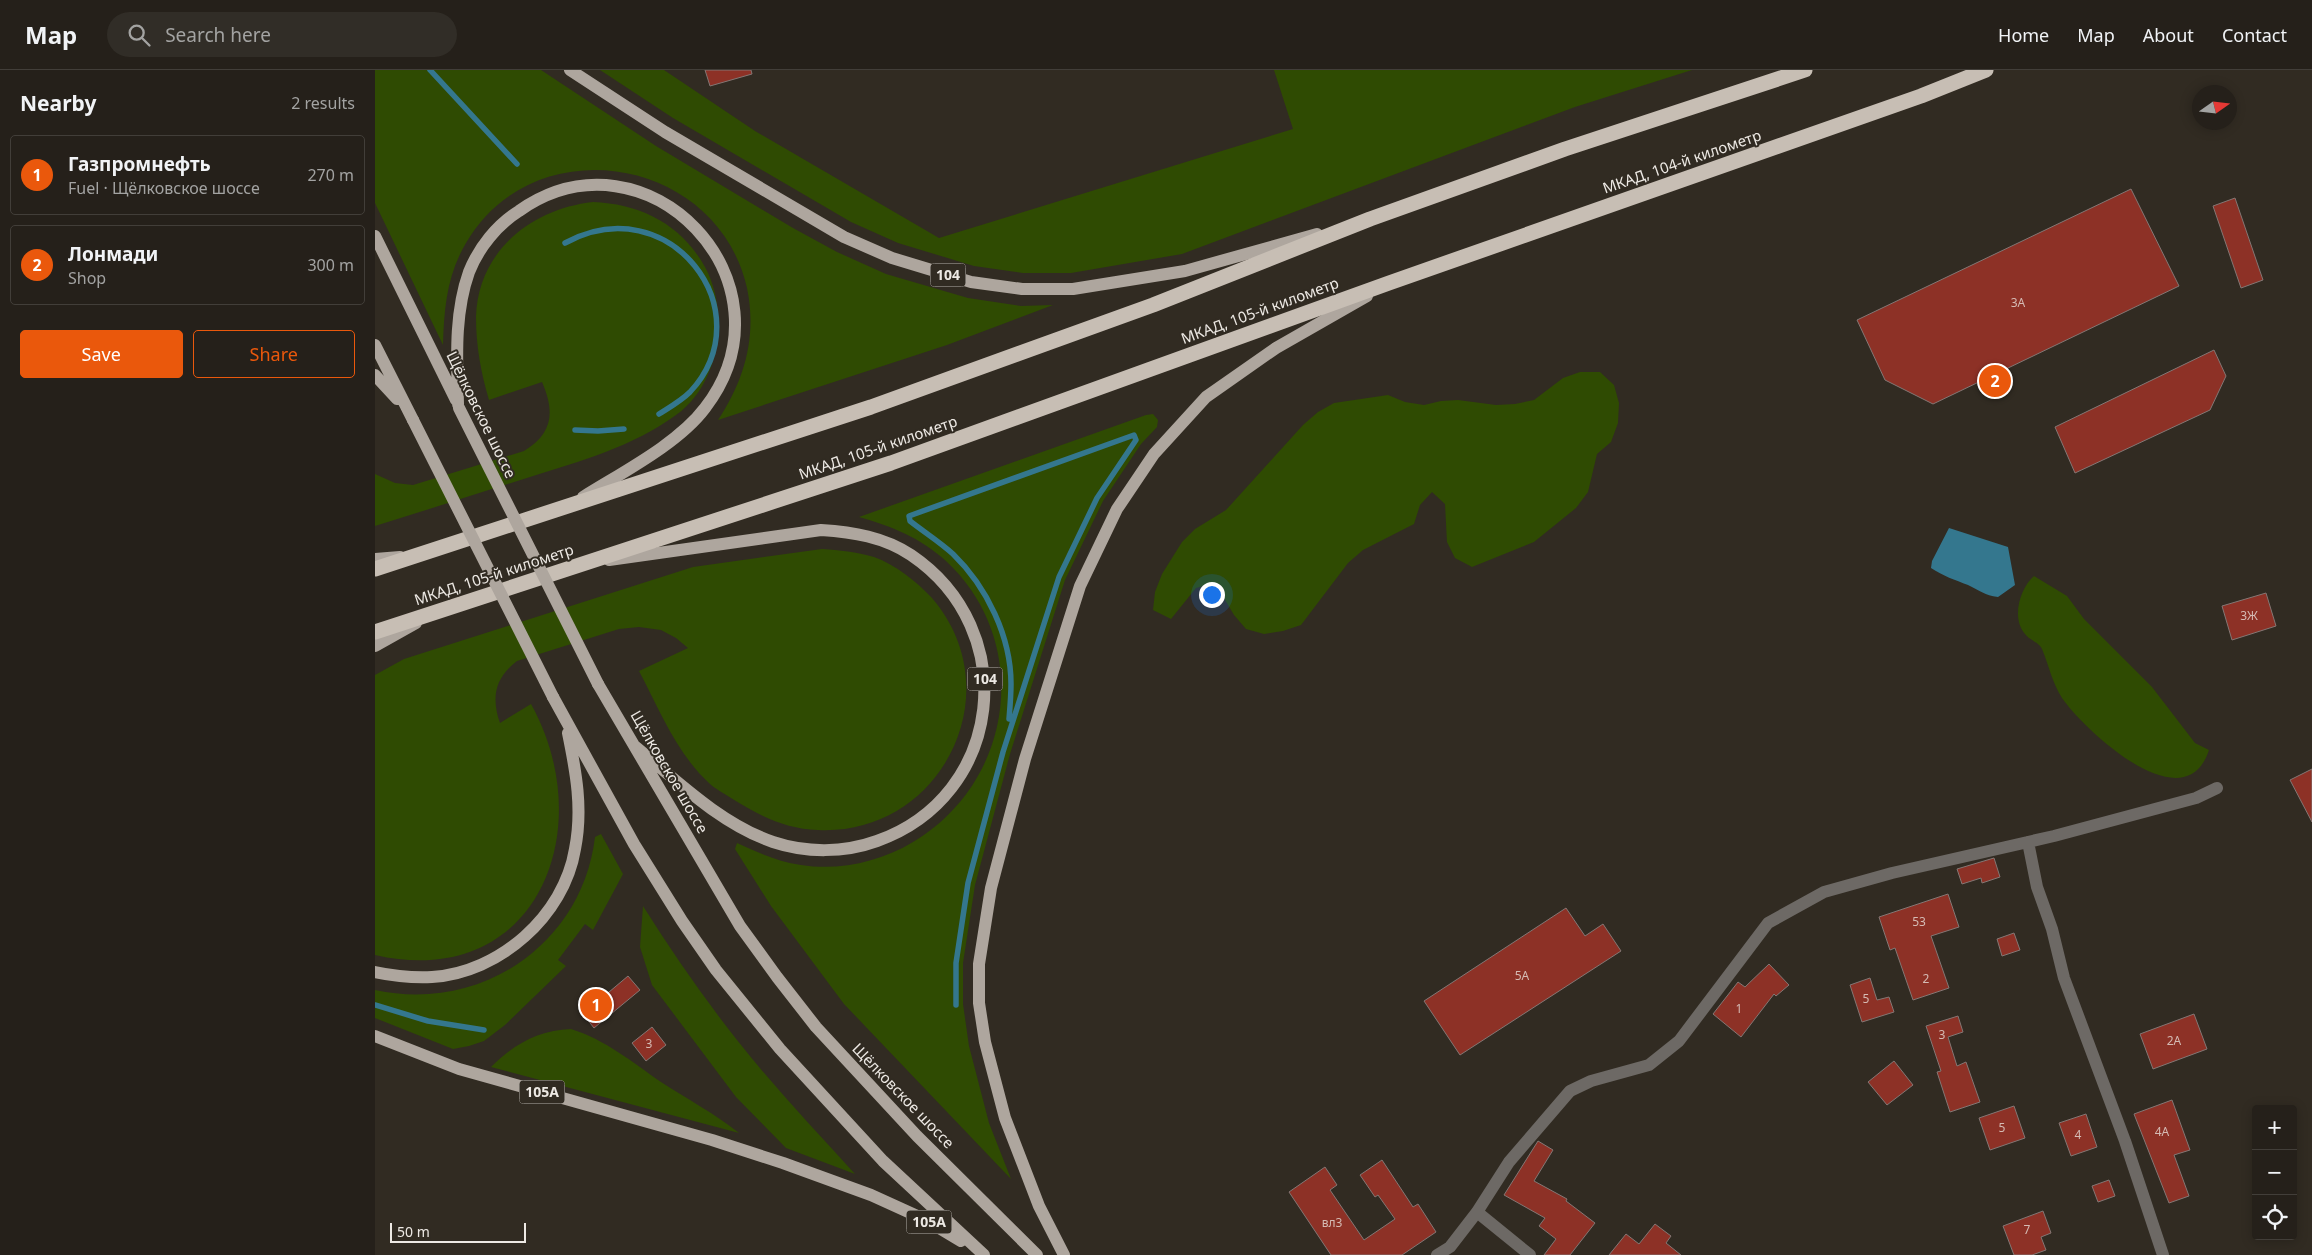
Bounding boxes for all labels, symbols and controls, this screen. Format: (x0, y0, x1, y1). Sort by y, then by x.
search box (107, 12, 457, 57)
text: Map (25, 18, 77, 51)
icon: search (125, 21, 153, 49)
text: Search here (165, 22, 271, 48)
text: Home (1998, 23, 2049, 47)
text: Map (2077, 23, 2115, 47)
text: About (2143, 23, 2194, 47)
text: Contact (2222, 23, 2287, 47)
north arrow (2192, 85, 2237, 130)
text: Nearby (20, 89, 96, 117)
text: 2 results (291, 92, 355, 114)
street label: МКАД, 104-й километр (1600, 125, 1764, 198)
text: Газпромнефть (68, 151, 211, 177)
text: 1 (32, 164, 42, 186)
text: 270 m (307, 164, 354, 186)
text: Fuel · Щёлковское шоссе (68, 177, 260, 199)
text: Лонмади (68, 241, 158, 267)
text: 2 (32, 254, 42, 276)
text: 300 m (307, 254, 354, 276)
road number: 104 (931, 264, 965, 286)
text: Shop (68, 267, 106, 289)
street label: МКАД, 105-й километр (1178, 272, 1341, 348)
house number: 3A (2011, 294, 2026, 311)
button: Save (20, 330, 183, 378)
button: Share (193, 330, 355, 378)
street label: Щёлковское шоссе (443, 348, 521, 481)
pin: 2 (1979, 362, 2011, 400)
street label: МКАД, 105-й километр (796, 411, 960, 484)
street label: МКАД, 105-й километр (411, 539, 576, 609)
your location (1199, 582, 1225, 608)
house number: 3Ж (2240, 607, 2258, 624)
road number: 104 (967, 668, 1003, 690)
street label: Щёлковское шоссе (627, 706, 713, 837)
house number: 53 (1912, 913, 1926, 930)
house number: 5A (1515, 967, 1530, 984)
house number: 2 (1923, 970, 1930, 987)
pin: 1 (580, 986, 612, 1024)
house number: 5 (1863, 990, 1870, 1007)
house number: 1 (1736, 1000, 1742, 1017)
house number: 3 (1939, 1026, 1946, 1043)
house number: 2А (2167, 1032, 2182, 1049)
house number: 3 (646, 1035, 653, 1052)
street label: Щёлковское шоссе (848, 1038, 959, 1152)
road number: 105A (519, 1080, 565, 1104)
map controls (2252, 1105, 2297, 1240)
button: + (2252, 1105, 2297, 1150)
house number: 5 (1999, 1119, 2006, 1136)
house number: 4А (2155, 1123, 2170, 1140)
house number: 4 (2075, 1126, 2082, 1143)
button: − (2252, 1150, 2297, 1195)
button: locate (2252, 1195, 2297, 1240)
road number: 105A (907, 1210, 951, 1234)
house number: вл3 (1322, 1214, 1342, 1231)
scale bar (390, 1220, 526, 1243)
house number: 7 (2024, 1221, 2031, 1238)
text: 50 m (397, 1222, 430, 1241)

